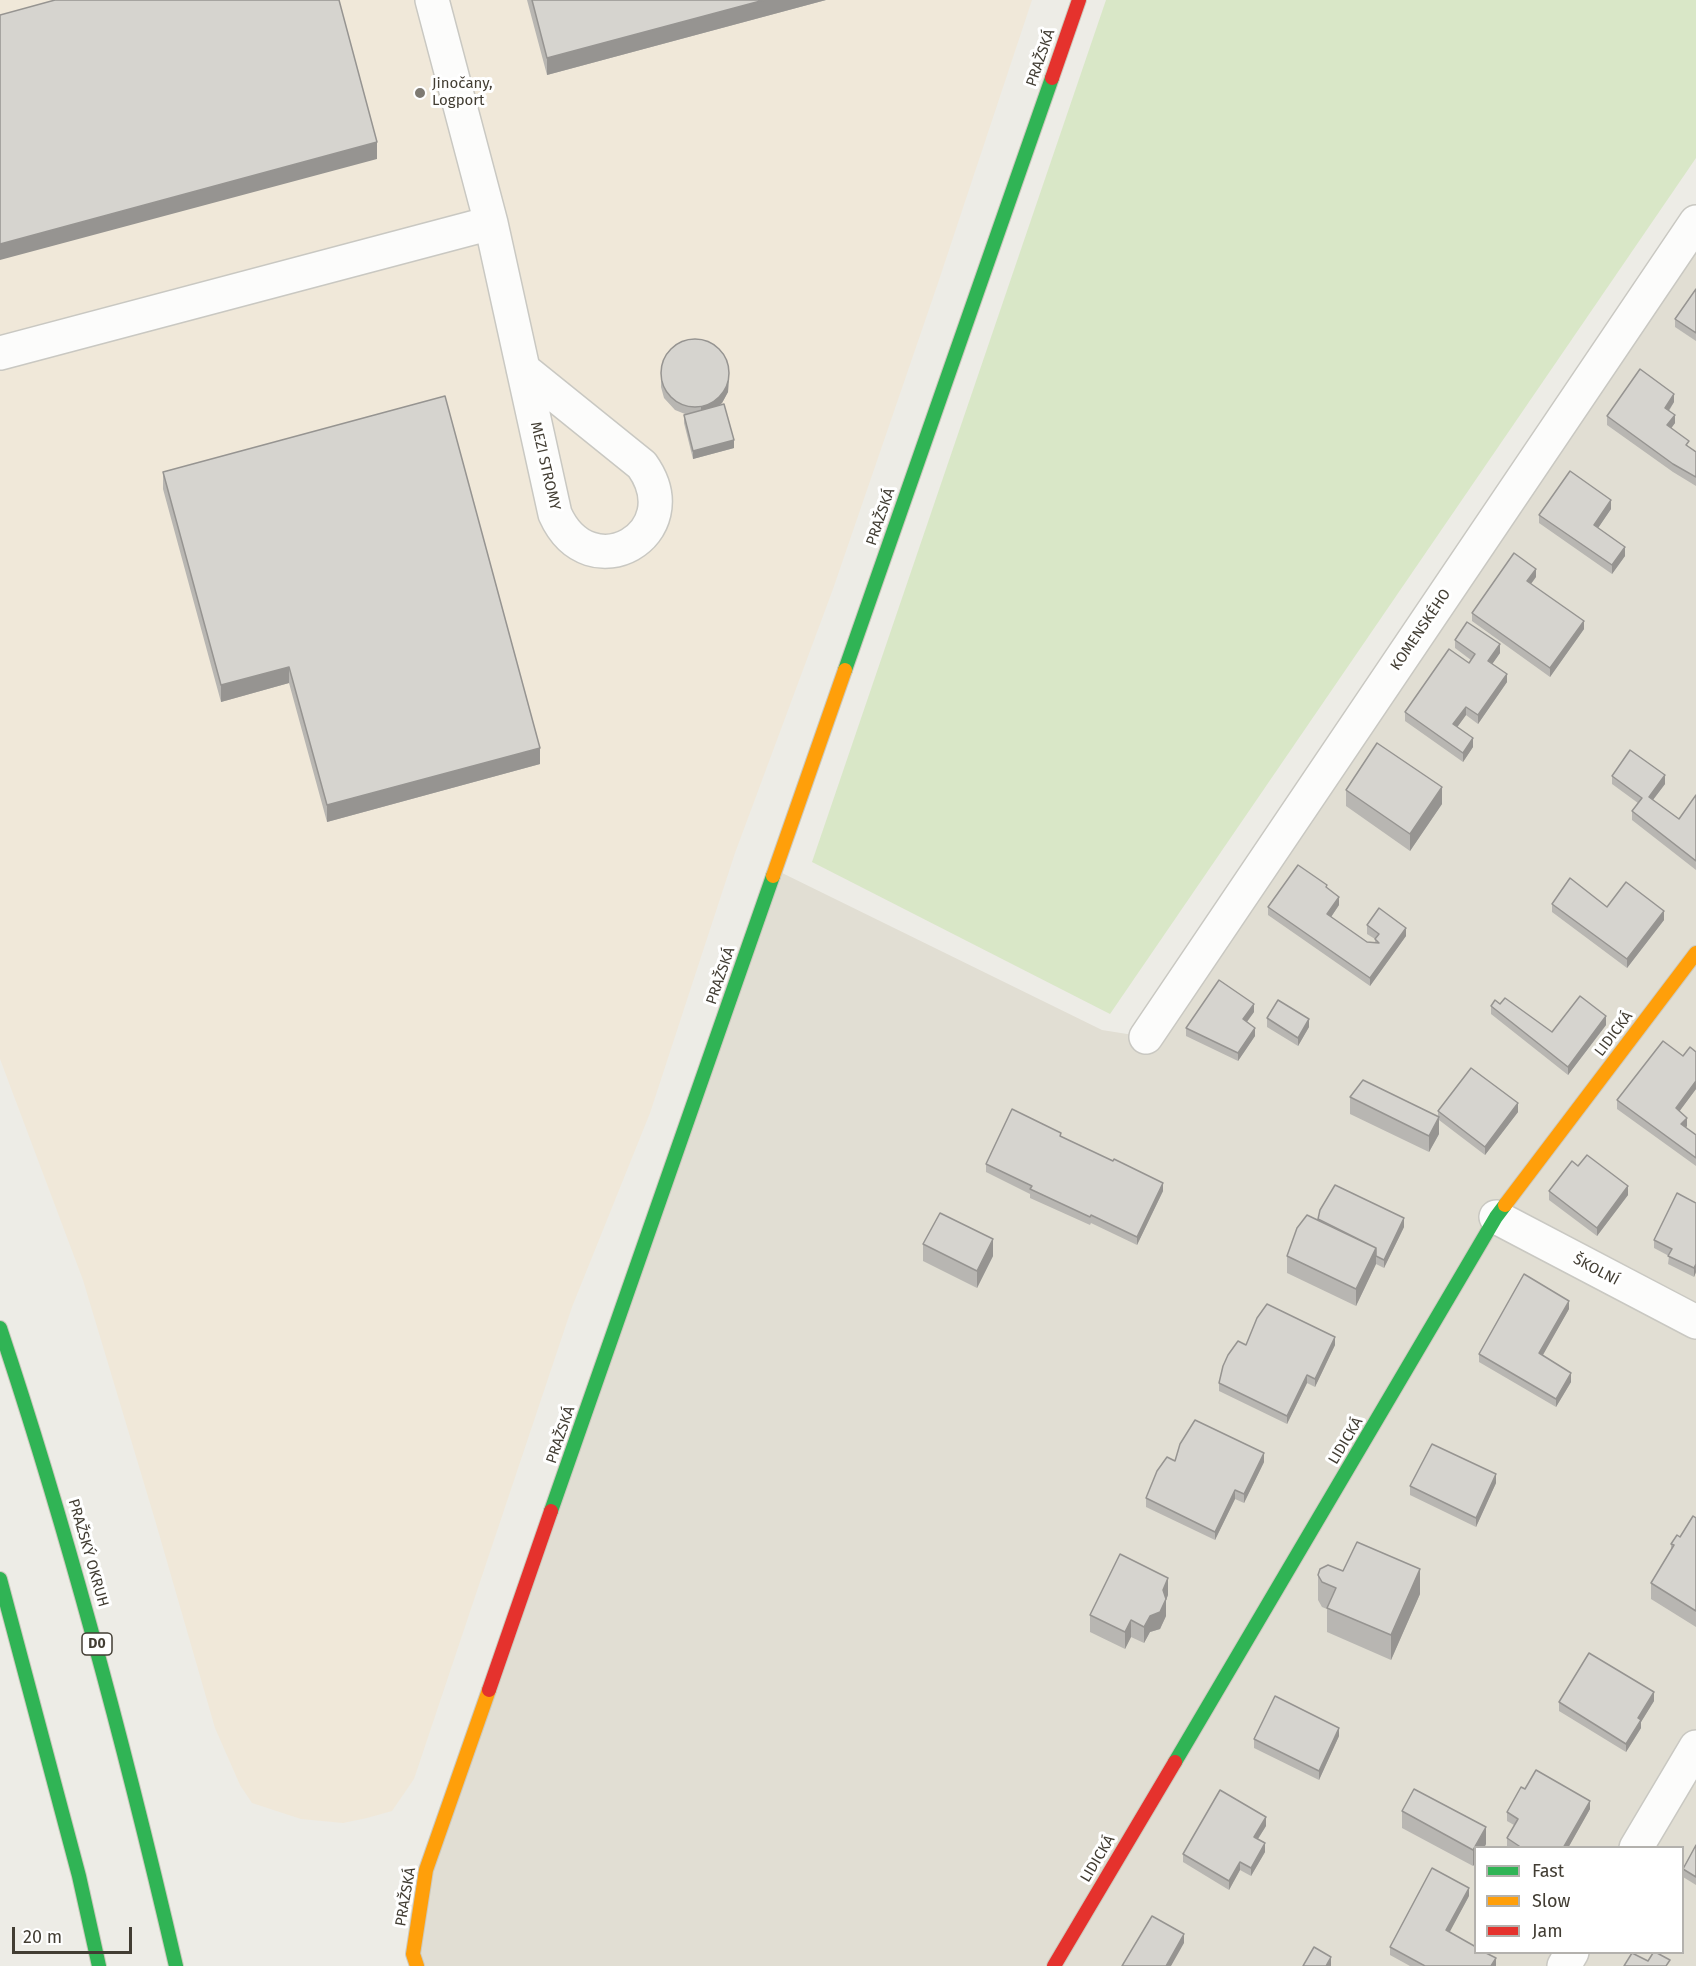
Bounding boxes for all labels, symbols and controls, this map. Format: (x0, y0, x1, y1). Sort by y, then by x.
street label: PRAŽSKÁ (1023, 27, 1059, 89)
place label: Jinočany, Logport (432, 75, 493, 110)
marker: Jinočany, Logport (413, 86, 427, 100)
street label: MEZI STROMY (526, 420, 564, 512)
street label: PRAŽSKÁ (863, 486, 899, 548)
street label: KOMENSKÉHO (1387, 586, 1455, 674)
street label: PRAŽSKÁ (703, 945, 739, 1007)
street label: LIDICKÁ (1591, 1008, 1637, 1060)
street label: ŠKOLNÍ (1570, 1250, 1622, 1290)
street label: PRAŽSKÁ (543, 1404, 579, 1466)
street label: LIDICKÁ (1325, 1414, 1367, 1468)
street label: PRAŽSKÝ OKRUH (64, 1497, 112, 1609)
road number: D0 (82, 1633, 112, 1655)
street label: LIDICKÁ (1077, 1832, 1119, 1886)
legend (1474, 1846, 1684, 1954)
text: Fast (1532, 1860, 1564, 1882)
street label: PRAŽSKÁ (392, 1866, 420, 1928)
text: Slow (1532, 1890, 1570, 1912)
scale bar (15, 1915, 135, 1953)
text: Jam (1532, 1920, 1563, 1942)
text: 20 m (23, 1926, 62, 1948)

